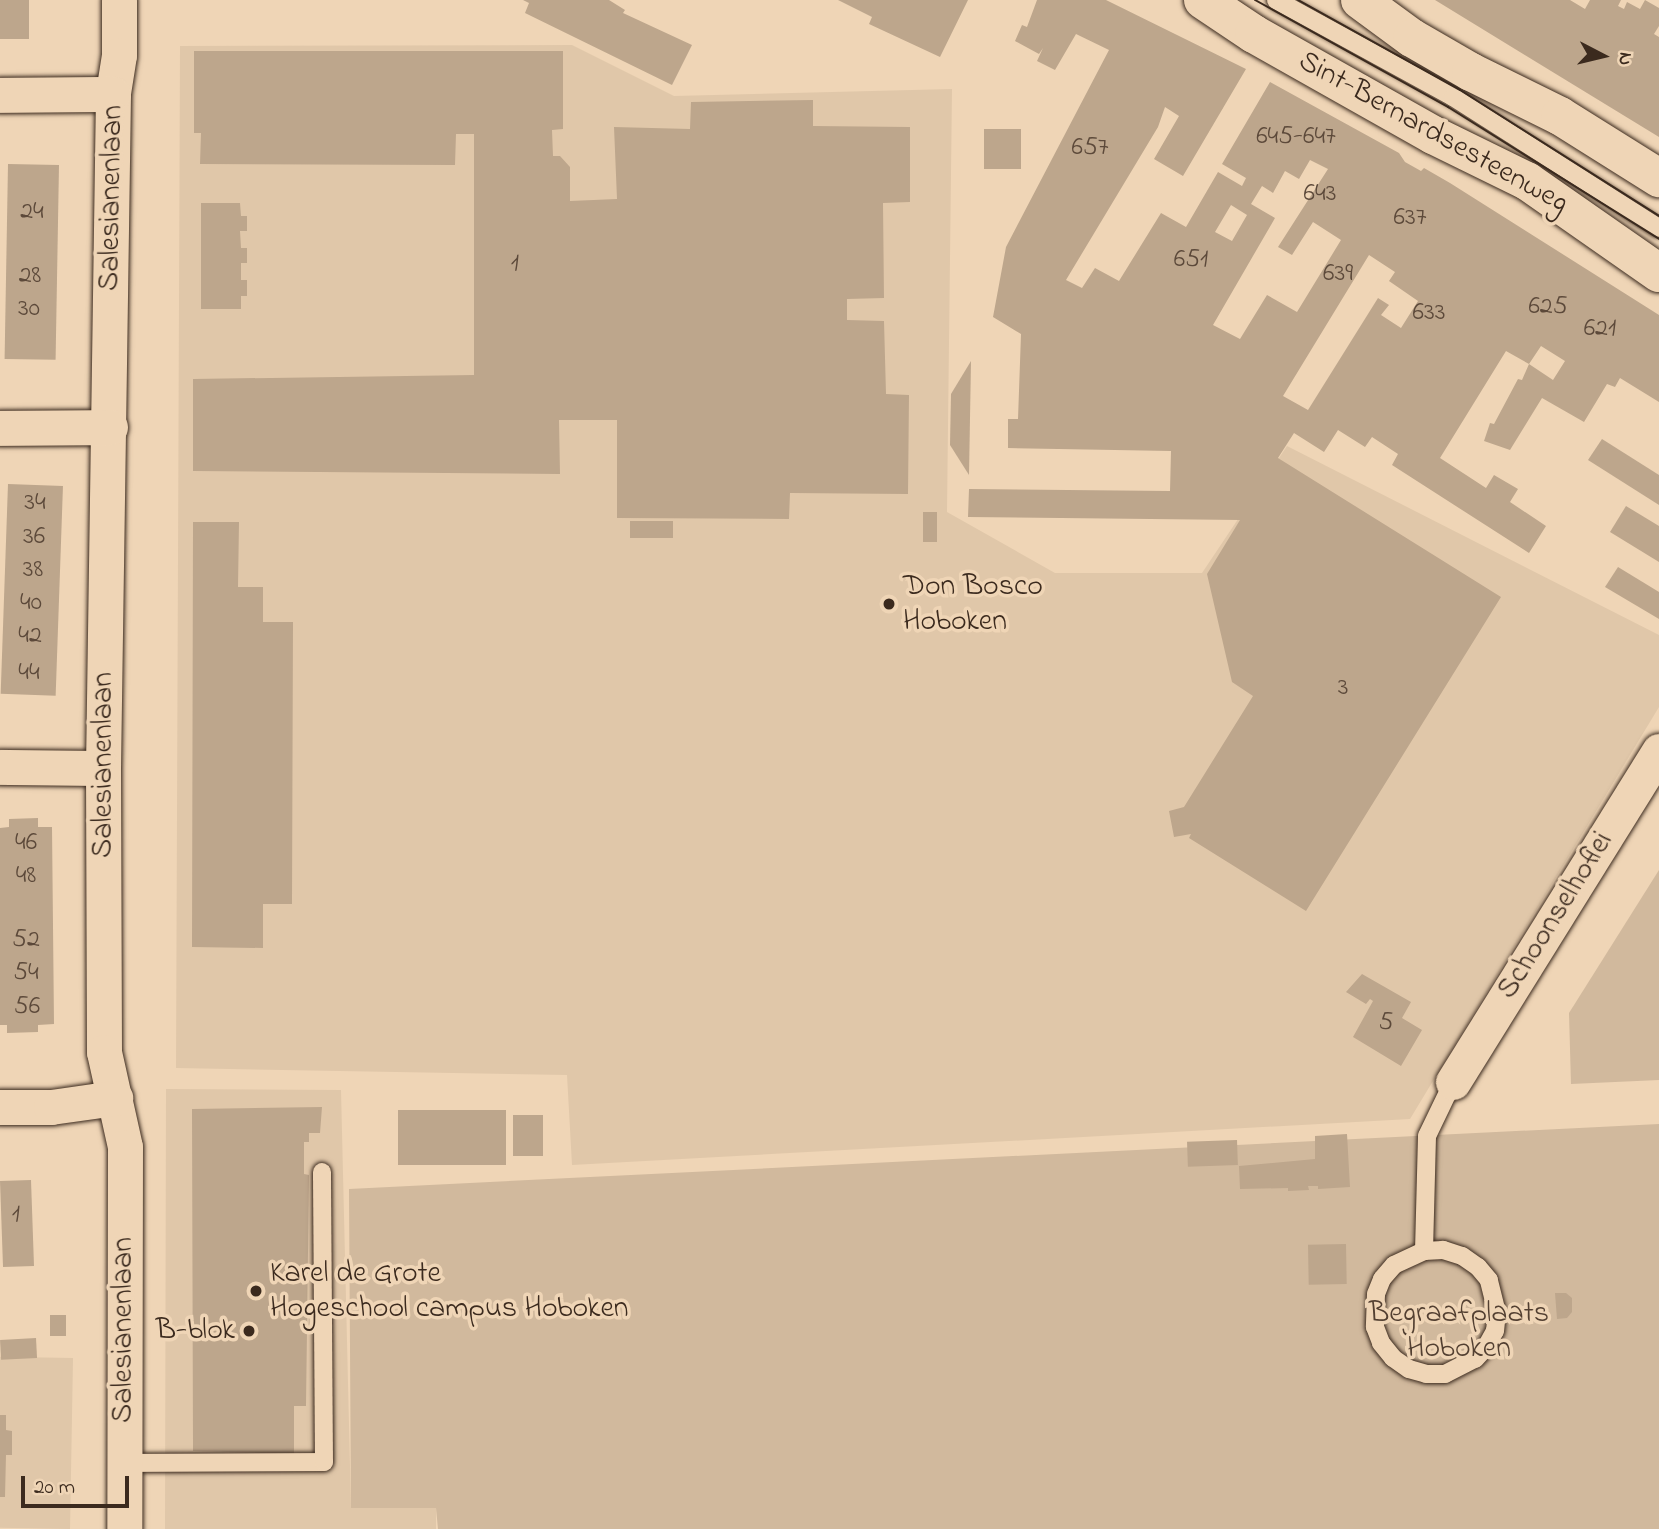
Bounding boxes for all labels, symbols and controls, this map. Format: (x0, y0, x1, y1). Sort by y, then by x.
north arrow (1568, 21, 1638, 91)
street label: Sint-Bernardsesteenweg (1292, 44, 1574, 222)
text: N (1610, 51, 1639, 67)
street label: Salesianenlaan (92, 105, 132, 291)
house number: 645-647 (1256, 122, 1336, 154)
house number: 657 (1071, 133, 1109, 165)
house number: 643 (1304, 179, 1336, 211)
house number: 24 (20, 197, 44, 229)
house number: 637 (1394, 203, 1426, 235)
house number: 651 (1174, 245, 1208, 277)
house number: 1 (511, 249, 519, 281)
house number: 639 (1323, 259, 1353, 291)
house number: 28 (19, 261, 41, 293)
house number: 625 (1528, 292, 1568, 324)
house number: 30 (18, 294, 40, 326)
house number: 633 (1413, 298, 1445, 330)
house number: 621 (1584, 314, 1616, 346)
house number: 34 (24, 488, 46, 520)
house number: 36 (23, 522, 45, 554)
house number: 38 (23, 555, 43, 587)
place label: Don Bosco Hoboken (903, 569, 1043, 640)
house number: 40 (20, 588, 42, 620)
marker: Don Bosco Hoboken (881, 596, 897, 612)
house number: 42 (18, 621, 42, 653)
house number: 44 (18, 658, 40, 690)
street label: Salesianenlaan (86, 672, 122, 858)
house number: 3 (1338, 673, 1348, 705)
street label: Schoonselhoflei (1490, 826, 1622, 1006)
house number: 46 (15, 828, 37, 860)
house number: 48 (16, 861, 36, 893)
house number: 52 (12, 925, 40, 957)
house number: 54 (13, 958, 39, 990)
house number: 56 (14, 992, 40, 1024)
house number: 5 (1379, 1008, 1393, 1040)
house number: 1 (12, 1200, 20, 1232)
street label: Salesianenlaan (106, 1237, 142, 1423)
place label: Karel de Grote Hogeschool campus Hoboken (270, 1256, 629, 1326)
marker: Karel de Grote Hogeschool campus Hoboken (248, 1283, 264, 1299)
park label: Begraafplaats Hoboken (1369, 1296, 1549, 1366)
place label: B-blok (156, 1313, 235, 1349)
marker: B-blok (241, 1323, 257, 1339)
scale bar (24, 1462, 133, 1506)
text: 20 m (34, 1473, 75, 1503)

